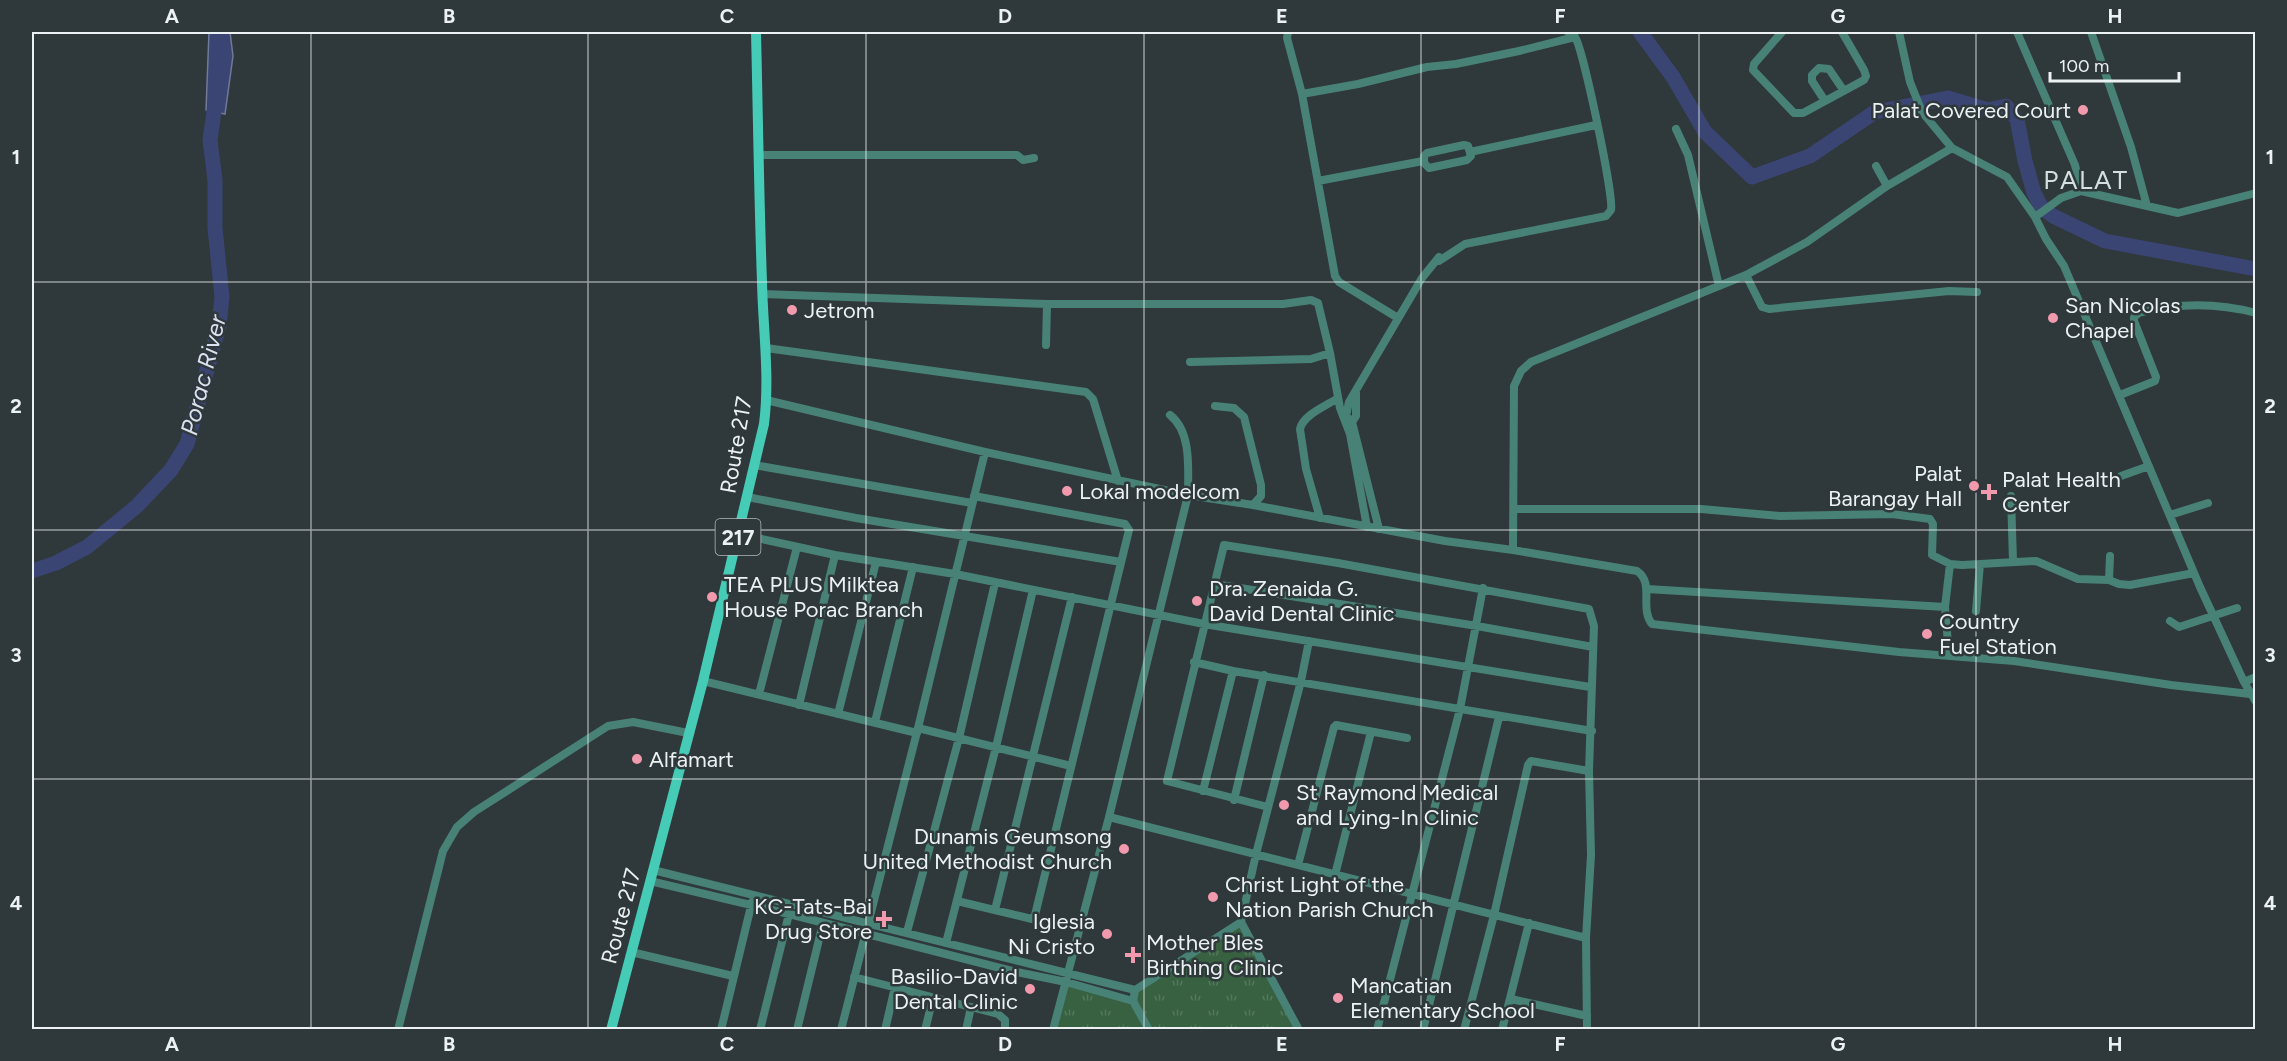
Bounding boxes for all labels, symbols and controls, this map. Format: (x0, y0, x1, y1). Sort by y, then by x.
text: A (165, 4, 180, 28)
text: B (443, 4, 455, 28)
text: C (720, 4, 734, 28)
text: D (998, 4, 1012, 28)
text: E (1276, 4, 1288, 28)
text: F (1554, 4, 1566, 28)
text: G (1831, 4, 1846, 28)
text: H (2108, 4, 2123, 28)
scale bar (2050, 45, 2179, 83)
text: 100 m (2059, 55, 2109, 77)
place label: Palat Covered Court (1872, 97, 2071, 124)
marker: Palat Covered Court (2076, 103, 2090, 117)
text: 1 (12, 145, 20, 169)
text: 1 (2266, 145, 2274, 169)
district label: PALAT (2043, 164, 2129, 196)
place label: San Nicolas Chapel (2065, 292, 2181, 344)
place label: Jetrom (804, 297, 875, 324)
marker: Jetrom (785, 303, 799, 317)
water label: Porac River (174, 311, 232, 438)
marker: San Nicolas Chapel (2046, 311, 2060, 325)
text: 2 (10, 394, 22, 418)
street label: Route 217 (714, 394, 758, 495)
text: 2 (2264, 394, 2276, 418)
place label: Palat Barangay Hall (1828, 460, 1962, 512)
place label: Palat Health Center (2002, 466, 2121, 518)
place label: Lokal modelcom (1079, 478, 1240, 505)
marker: Palat Barangay Hall (1967, 479, 1981, 493)
marker: Palat Health Center (1980, 483, 1998, 501)
marker: Lokal modelcom (1060, 484, 1074, 498)
road number: 217 (716, 519, 760, 555)
place label: TEA PLUS Milktea House Porac Branch (724, 571, 923, 623)
place label: Dra. Zenaida G. David Dental Clinic (1209, 575, 1394, 627)
marker: TEA PLUS Milktea House Porac Branch (705, 590, 719, 604)
marker: Dra. Zenaida G. David Dental Clinic (1190, 594, 1204, 608)
place label: Country Fuel Station (1939, 608, 2057, 660)
marker: Country Fuel Station (1920, 627, 1934, 641)
text: 3 (10, 643, 22, 667)
text: 3 (2264, 643, 2276, 667)
place label: Alfamart (649, 746, 734, 773)
marker: Alfamart (630, 752, 644, 766)
place label: St Raymond Medical and Lying-In Clinic (1296, 779, 1498, 831)
marker: St Raymond Medical and Lying-In Clinic (1277, 798, 1291, 812)
place label: Dunamis Geumsong United Methodist Church (862, 823, 1112, 875)
marker: Dunamis Geumsong United Methodist Church (1117, 842, 1131, 856)
street label: Route 217 (595, 865, 647, 967)
place label: Christ Light of the Nation Parish Church (1225, 871, 1433, 923)
marker: Christ Light of the Nation Parish Church (1206, 890, 1220, 904)
text: 4 (10, 891, 23, 915)
text: 4 (2264, 891, 2277, 915)
place label: KC-Tats-Bai Drug Store (754, 893, 872, 945)
place label: Iglesia Ni Cristo (1008, 908, 1095, 960)
marker: KC-Tats-Bai Drug Store (877, 912, 891, 926)
marker: Iglesia Ni Cristo (1100, 927, 1114, 941)
place label: Mother Bles Birthing Clinic (1146, 929, 1283, 981)
marker: Mother Bles Birthing Clinic (1124, 946, 1142, 964)
place label: Basilio-David Dental Clinic (890, 963, 1018, 1015)
place label: Mancatian Elementary School (1350, 972, 1535, 1024)
marker: Basilio-David Dental Clinic (1023, 982, 1037, 996)
marker: Mancatian Elementary School (1331, 991, 1345, 1005)
text: A (165, 1032, 180, 1056)
text: B (443, 1032, 455, 1056)
text: C (720, 1032, 734, 1056)
text: D (998, 1032, 1012, 1056)
text: E (1276, 1032, 1288, 1056)
text: F (1554, 1032, 1566, 1056)
text: G (1831, 1032, 1846, 1056)
text: H (2108, 1032, 2123, 1056)

